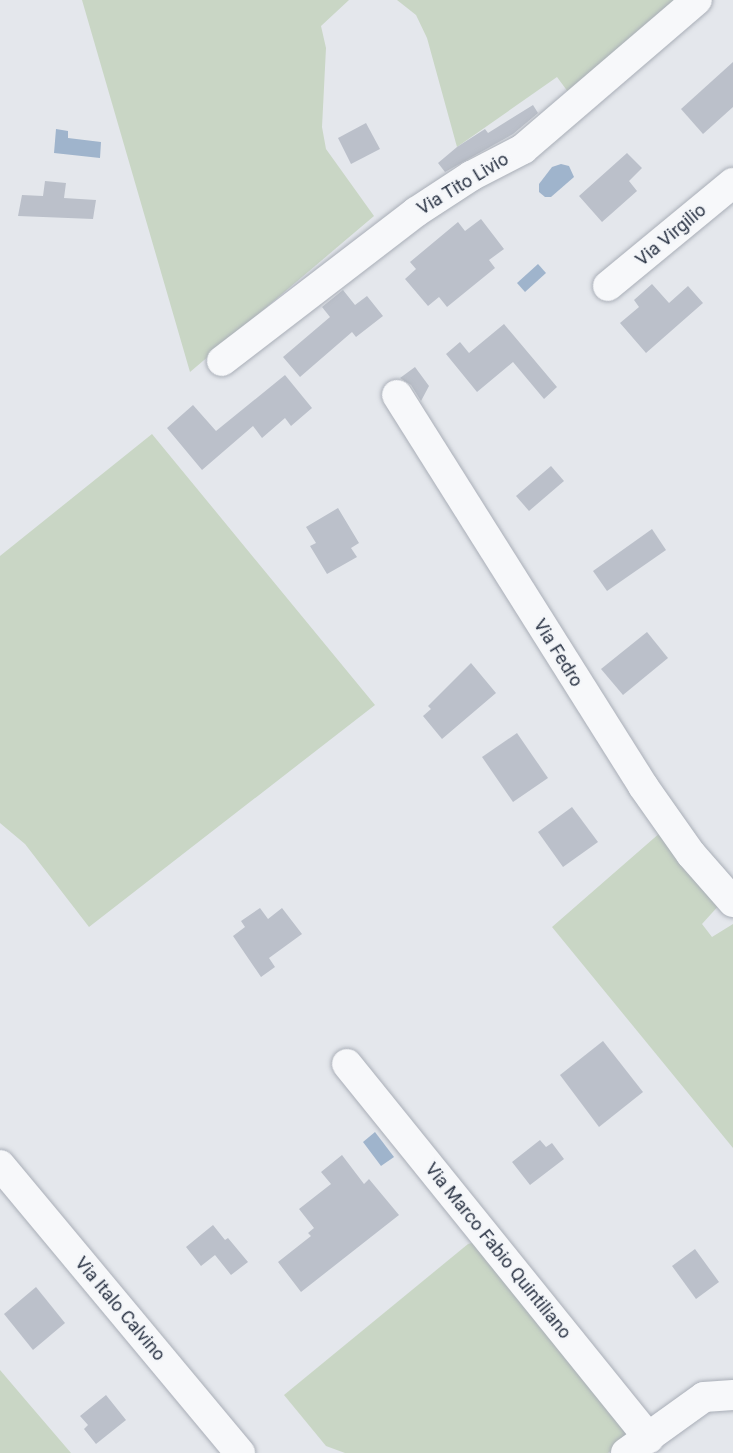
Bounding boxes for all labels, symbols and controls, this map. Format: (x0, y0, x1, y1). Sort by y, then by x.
street label: Via Tito Livio (413, 148, 513, 220)
street label: Via Virgilio (631, 199, 711, 271)
street label: Via Fedro (529, 615, 587, 691)
street label: Via Marco Fabio Quintiliano (420, 1159, 576, 1343)
street label: Via Italo Calvino (70, 1253, 170, 1365)

